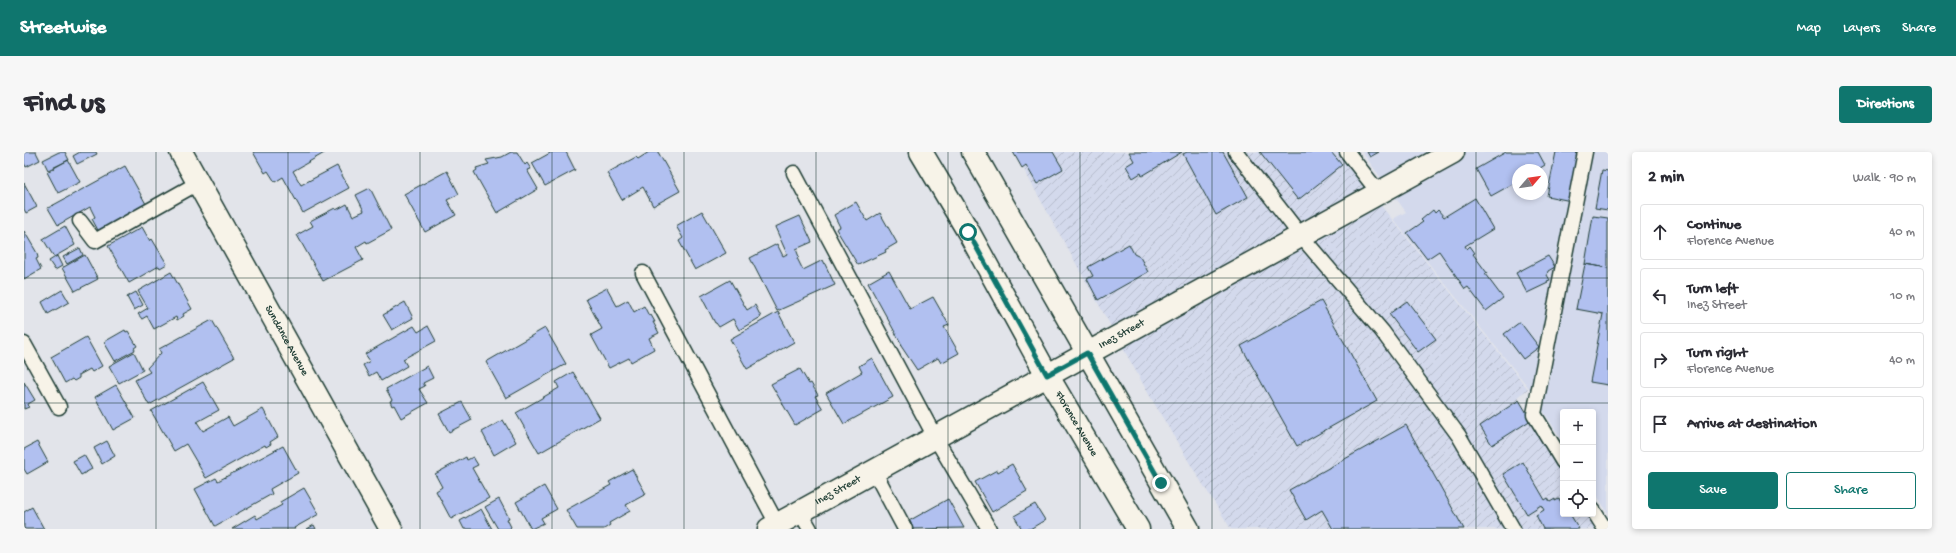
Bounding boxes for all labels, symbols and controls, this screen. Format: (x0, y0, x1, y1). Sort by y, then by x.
text: Streetwise (20, 17, 106, 40)
text: Map (1797, 20, 1821, 37)
text: Layers (1843, 20, 1880, 37)
text: Share (1902, 20, 1936, 37)
button: Directions (1839, 86, 1932, 123)
text: Find us (24, 88, 104, 121)
north arrow (1512, 164, 1548, 200)
text: 2 min (1648, 168, 1684, 188)
text: Walk · 90 m (1853, 171, 1916, 186)
text: Continue (1687, 216, 1741, 234)
icon: ahead (1649, 221, 1671, 243)
route start (959, 223, 977, 241)
text: 40 m (1889, 225, 1915, 240)
text: Florence Avenue (1687, 234, 1774, 249)
text: Turn left (1687, 280, 1738, 298)
icon: left (1649, 285, 1671, 307)
text: 10 m (1890, 289, 1915, 304)
text: Inez Street (1687, 298, 1746, 313)
street label: Sundance Avenue (262, 303, 311, 378)
street label: Inez Street (1097, 316, 1148, 352)
text: Turn right (1687, 344, 1747, 362)
icon: right (1649, 349, 1671, 371)
text: 40 m (1889, 353, 1915, 368)
text: Florence Avenue (1687, 362, 1774, 377)
street label: Florence Avenue (1051, 388, 1100, 459)
map controls (1560, 409, 1596, 517)
button: + (1560, 409, 1596, 445)
icon: arrive (1649, 413, 1671, 435)
text: Arrive at destination (1687, 415, 1817, 433)
button: − (1560, 445, 1596, 481)
button: Save (1648, 472, 1778, 509)
button: Share (1786, 472, 1916, 509)
street label: Inez Street (813, 473, 864, 508)
route end (1152, 474, 1170, 492)
button: locate (1560, 481, 1596, 517)

